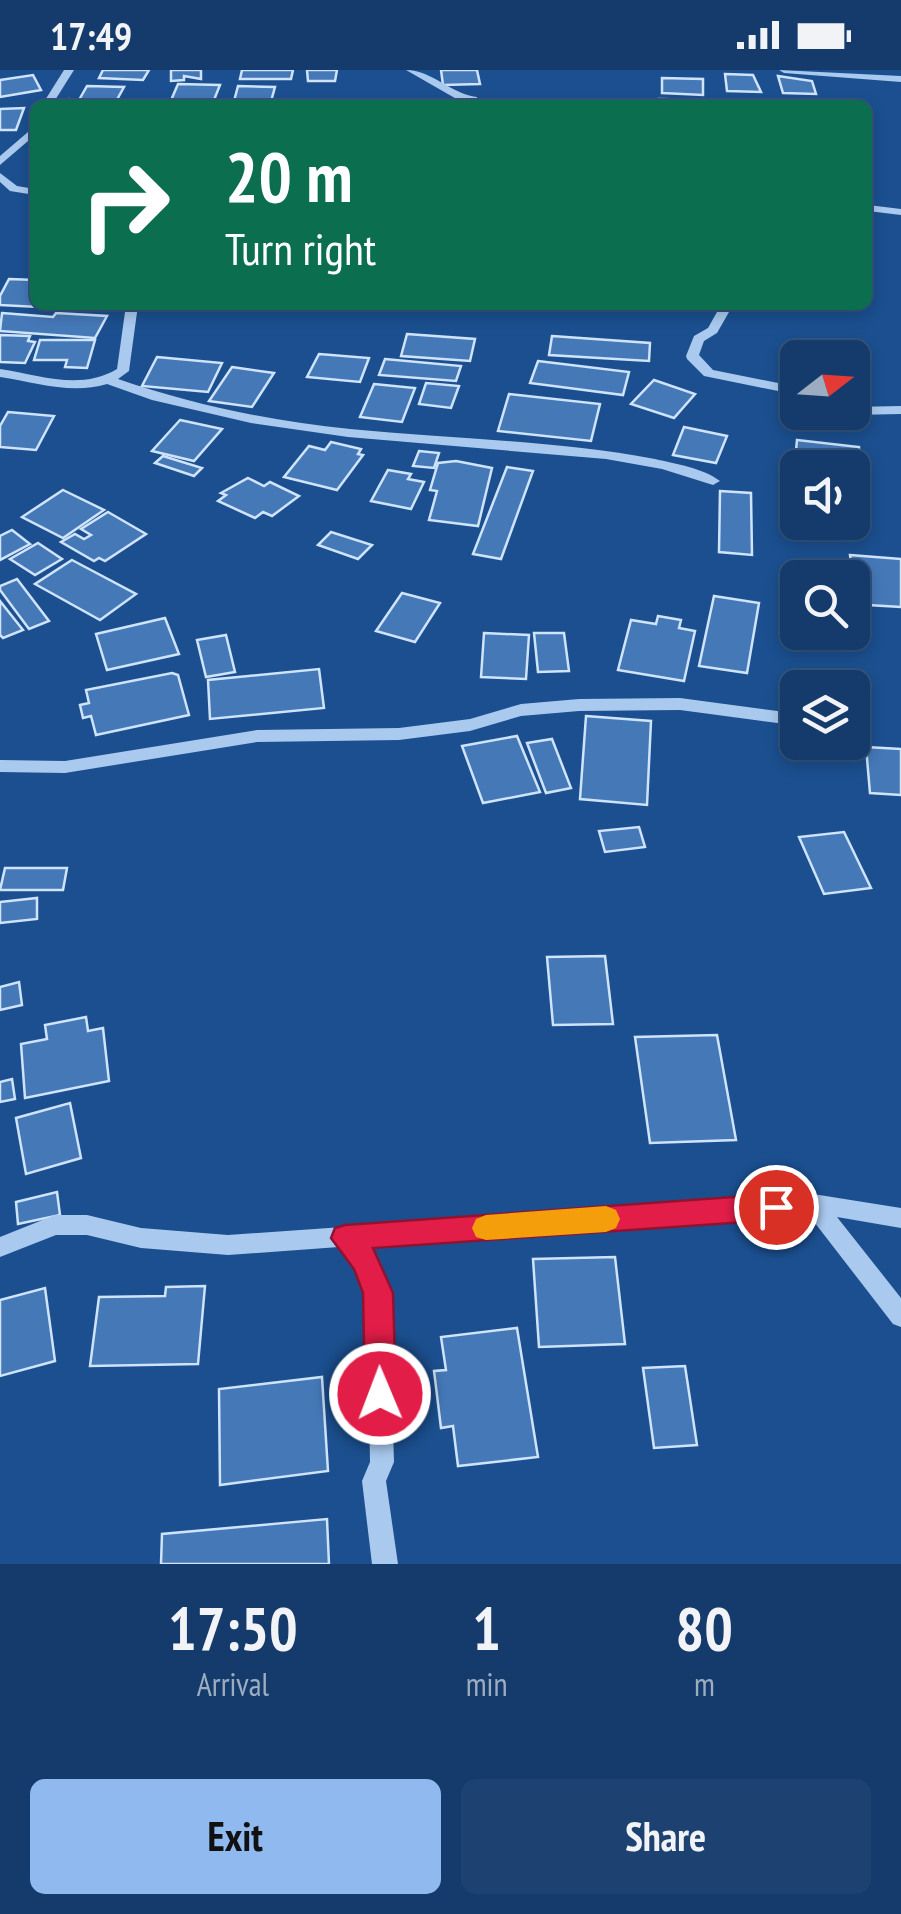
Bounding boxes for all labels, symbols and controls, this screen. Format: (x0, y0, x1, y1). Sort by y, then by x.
text: 17:49 (50, 11, 132, 60)
text: 20 m (225, 131, 353, 221)
icon: right (60, 140, 190, 270)
text: Turn right (225, 219, 376, 277)
north arrow (780, 340, 870, 430)
map controls (780, 340, 870, 760)
button: sound (780, 450, 870, 540)
button: search (780, 560, 870, 650)
button: layers (780, 670, 870, 760)
pin (734, 1165, 819, 1250)
icon: arrive (749, 1180, 804, 1235)
position arrow (328, 1342, 432, 1446)
text: 17:50 (168, 1589, 298, 1667)
text: 1 (472, 1589, 501, 1667)
text: 80 (676, 1589, 733, 1667)
text: Arrival (197, 1663, 269, 1705)
text: min (466, 1663, 508, 1705)
text: m (694, 1663, 715, 1705)
button: Exit (30, 1779, 441, 1894)
button: Share (461, 1779, 871, 1894)

